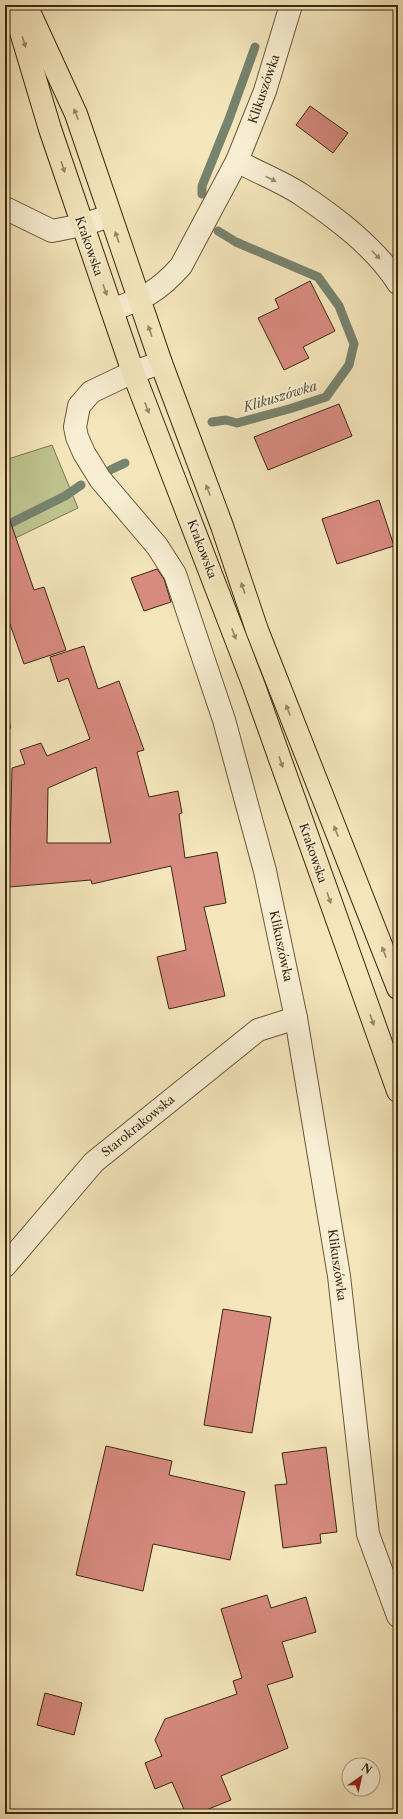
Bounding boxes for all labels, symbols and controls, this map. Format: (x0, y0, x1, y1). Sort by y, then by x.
one-way arrow (21, 37, 27, 49)
street label: Klikuszówka (245, 52, 283, 125)
one-way arrow (72, 107, 78, 119)
one-way arrow (60, 161, 66, 173)
one-way arrow (266, 176, 277, 182)
street label: Krakowska (72, 214, 107, 278)
one-way arrow (114, 231, 120, 243)
one-way arrow (371, 250, 381, 260)
one-way arrow (102, 284, 108, 296)
one-way arrow (147, 325, 153, 337)
water label: Klikuszówka (240, 377, 319, 415)
one-way arrow (145, 403, 151, 415)
one-way arrow (205, 483, 211, 495)
street label: Krakowska (184, 517, 221, 581)
one-way arrow (240, 582, 246, 594)
one-way arrow (232, 629, 238, 641)
one-way arrow (285, 704, 291, 716)
one-way arrow (279, 756, 285, 768)
street label: Krakowska (296, 821, 331, 885)
one-way arrow (333, 824, 339, 836)
one-way arrow (326, 892, 332, 904)
street label: Klikuszówka (267, 909, 296, 983)
one-way arrow (380, 945, 386, 957)
one-way arrow (370, 1015, 376, 1027)
street label: Starokrakowska (98, 1091, 178, 1160)
street label: Klikuszówka (325, 1228, 350, 1302)
north arrow (341, 1757, 381, 1797)
text: N (359, 1760, 375, 1777)

